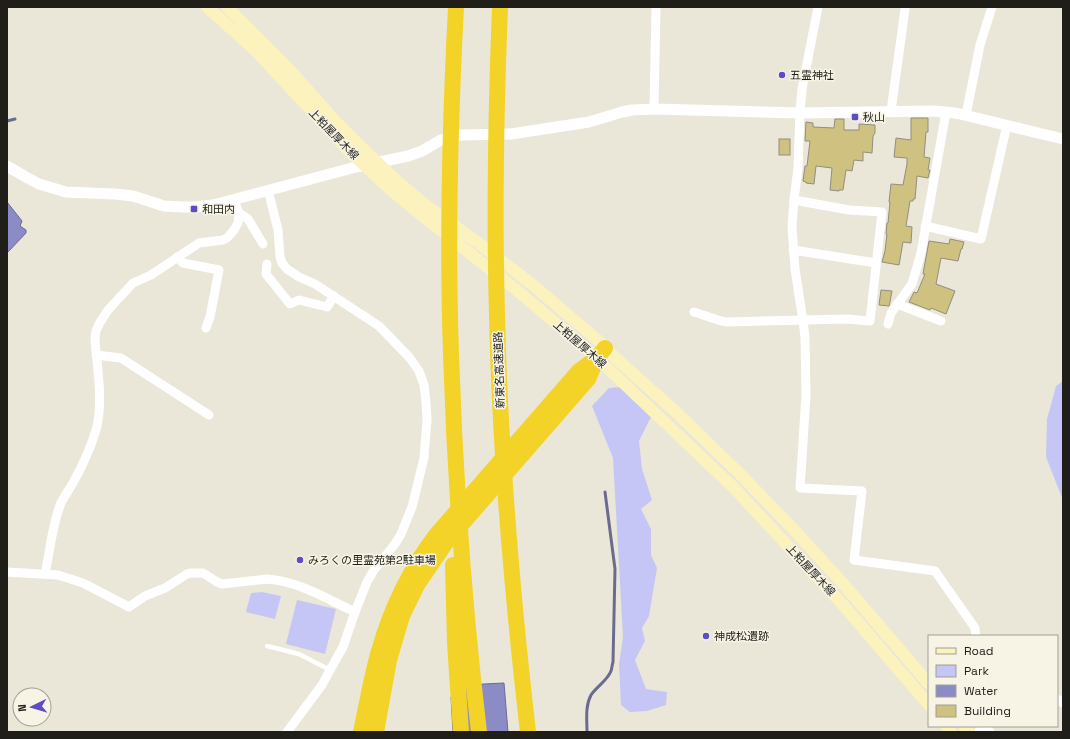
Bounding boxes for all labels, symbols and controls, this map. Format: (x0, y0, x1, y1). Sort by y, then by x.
place label: 五霊神社 (790, 68, 834, 82)
marker: 五霊神社 (777, 70, 787, 80)
street label: 上粕屋厚木線 (306, 105, 362, 163)
place label: 秋山 (863, 110, 885, 124)
marker: 秋山 (850, 112, 860, 122)
place label: 和田内 (202, 202, 235, 216)
marker: 和田内 (189, 204, 199, 214)
street label: 上粕屋厚木線 (551, 317, 609, 371)
street label: 新東名高速道路 (491, 331, 507, 409)
street label: 上粕屋厚木線 (783, 541, 839, 599)
place label: みろくの里霊苑第2駐車場 (308, 553, 436, 567)
marker: みろくの里霊苑第2駐車場 (295, 555, 305, 565)
place label: 神成松遺跡 (714, 629, 769, 643)
marker: 神成松遺跡 (701, 631, 711, 641)
legend (928, 635, 1058, 727)
text: Road (964, 643, 993, 659)
text: Park (964, 663, 989, 679)
text: Water (964, 683, 998, 699)
north arrow (12, 687, 52, 727)
text: Building (964, 703, 1011, 719)
text: N (15, 704, 29, 712)

